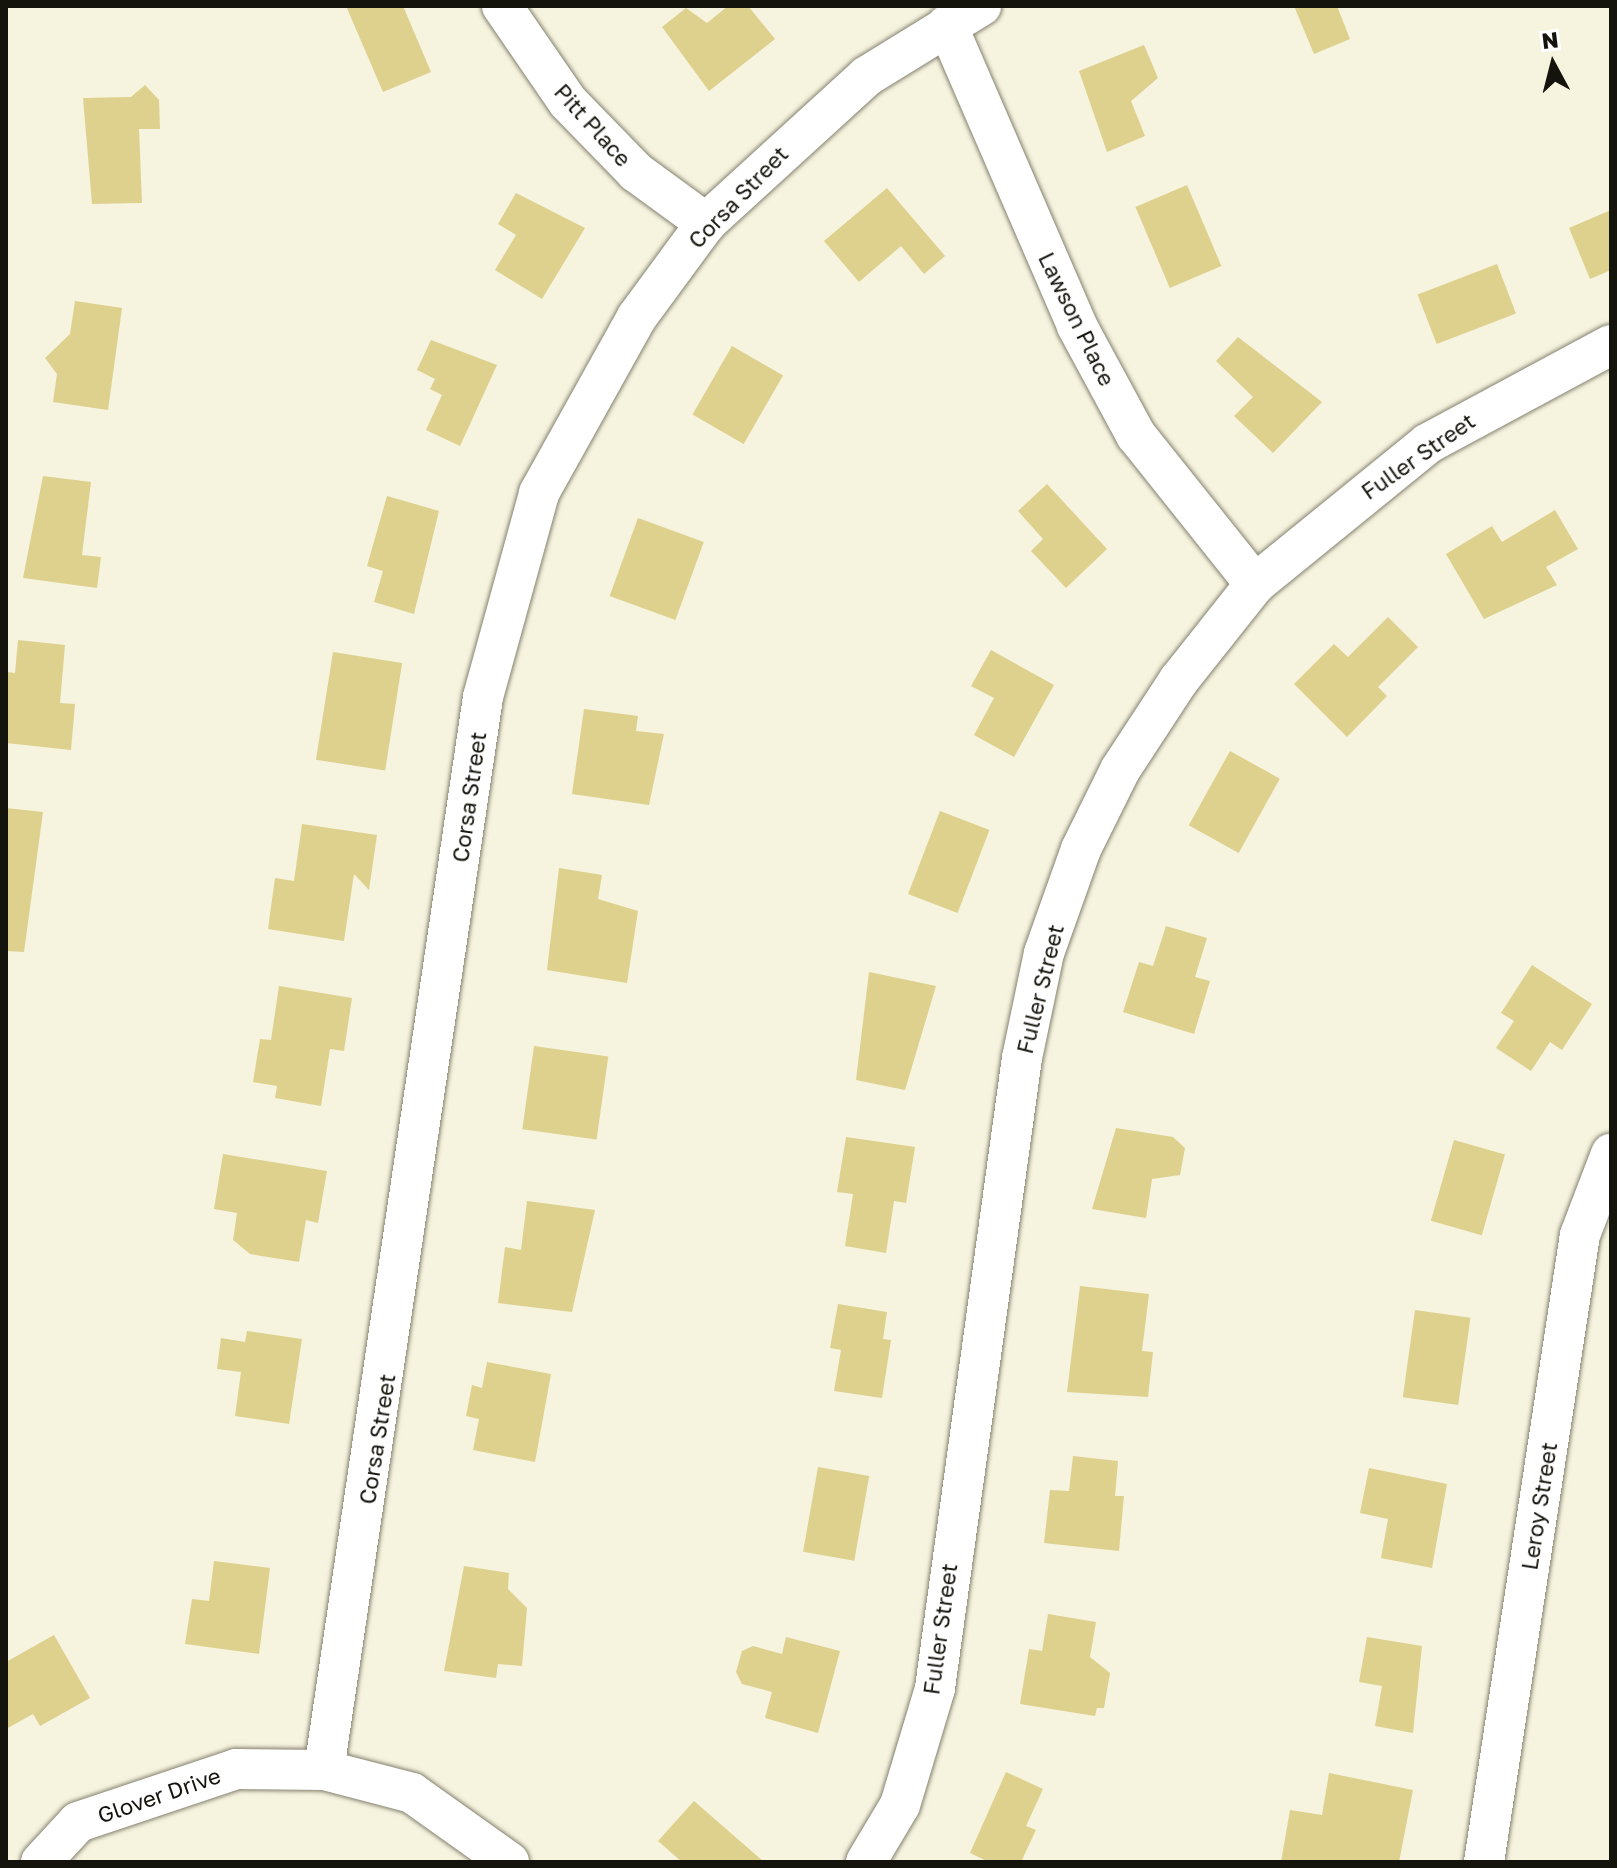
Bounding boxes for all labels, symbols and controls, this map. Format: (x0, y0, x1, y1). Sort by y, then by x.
north arrow (1513, 24, 1593, 104)
text: N (1540, 25, 1560, 54)
street label: Pitt Place (549, 78, 637, 172)
street label: Corsa Street (683, 141, 793, 253)
street label: Lawson Place (1033, 248, 1121, 390)
street label: Fuller Street (1356, 407, 1480, 505)
street label: Corsa Street (447, 730, 491, 864)
street label: Fuller Street (1011, 922, 1069, 1056)
street label: Corsa Street (354, 1372, 400, 1506)
street label: Leroy Street (1516, 1440, 1562, 1572)
street label: Fuller Street (918, 1562, 962, 1696)
street label: Glover Drive (94, 1762, 224, 1828)

